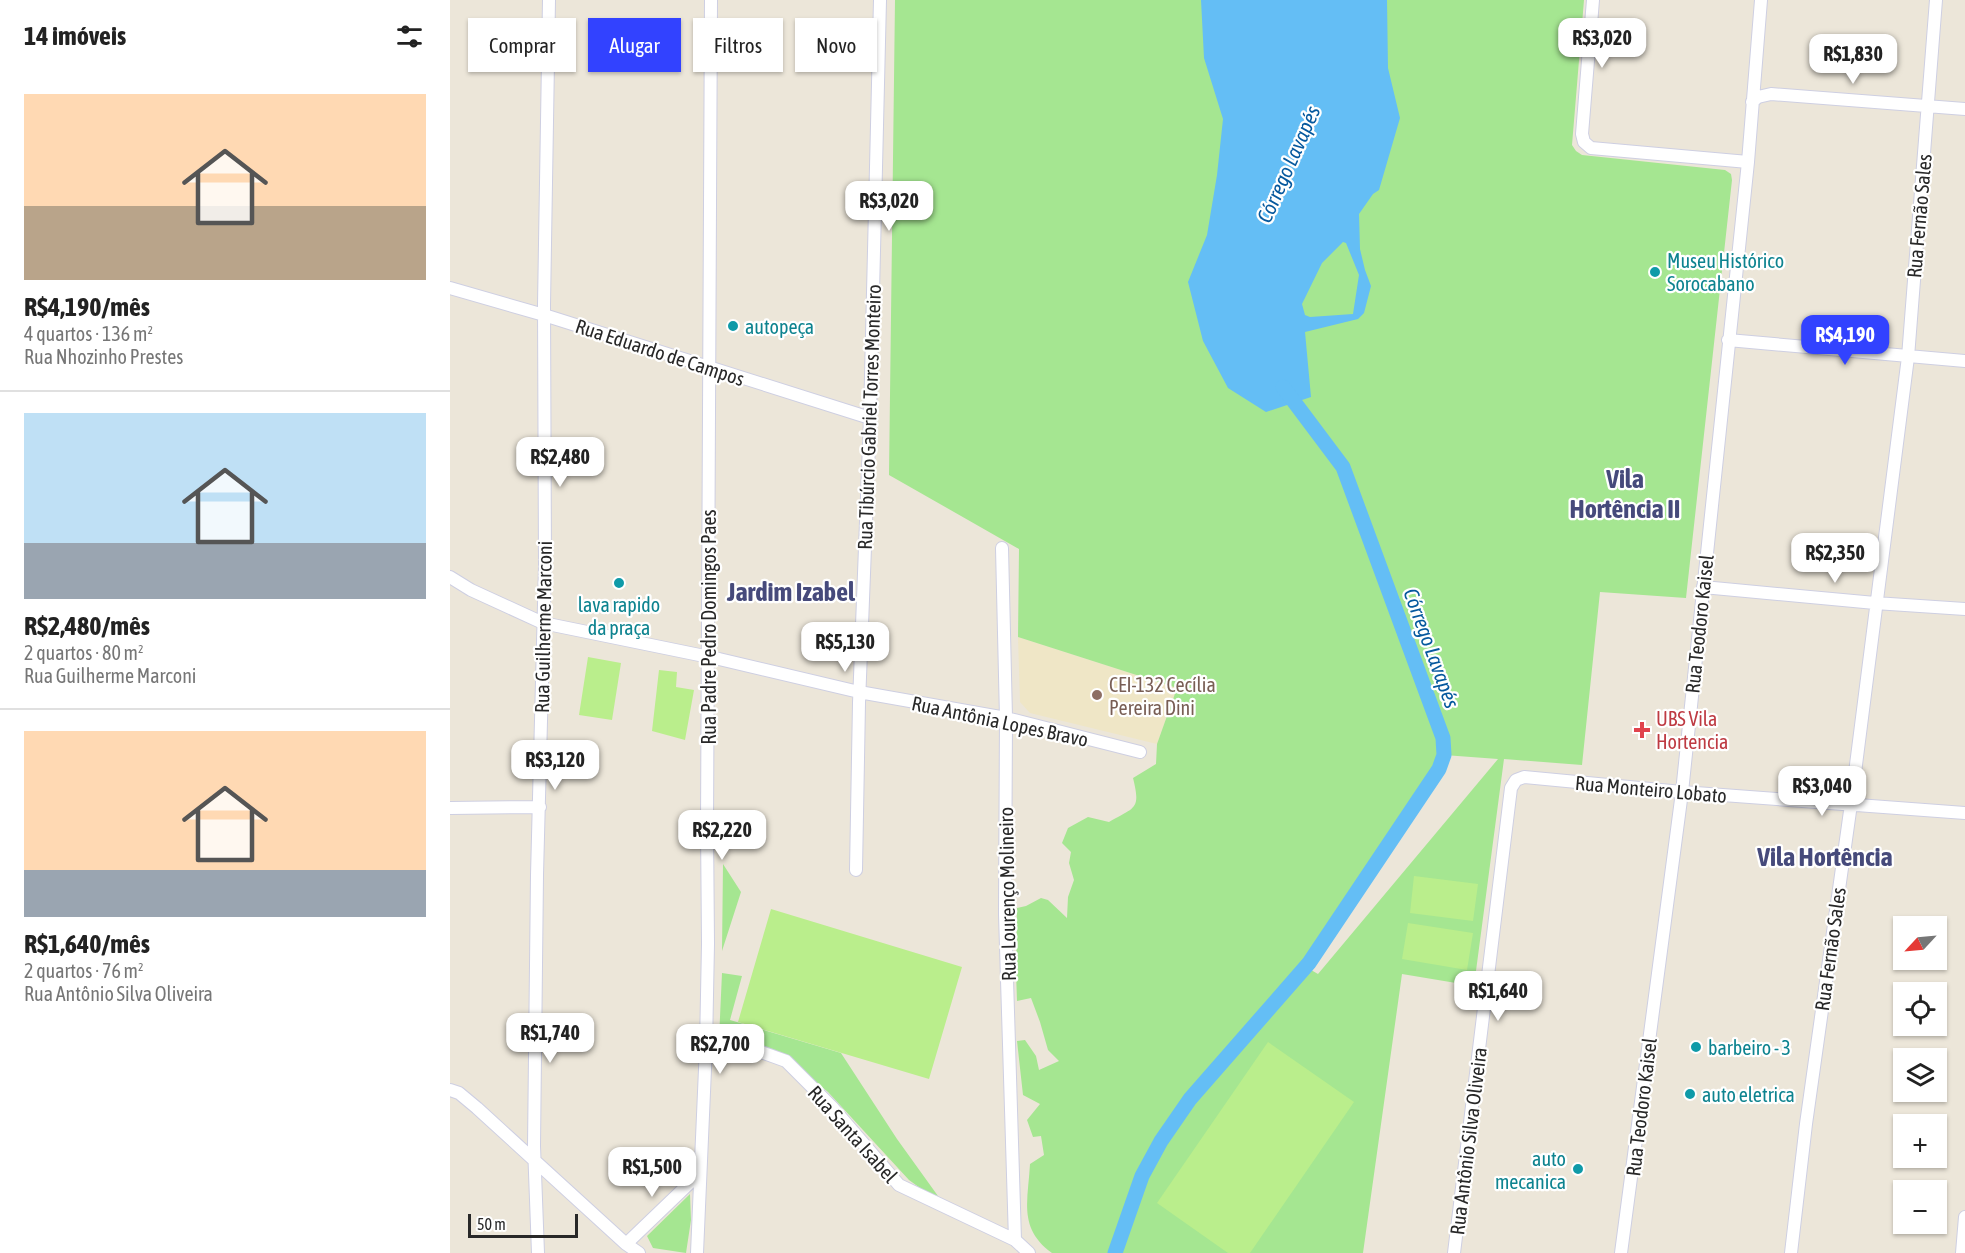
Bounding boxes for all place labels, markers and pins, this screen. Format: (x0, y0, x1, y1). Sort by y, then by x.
pin: R$3,020 (1547, 18, 1657, 69)
pin: R$1,830 (1798, 34, 1908, 85)
pin: R$3,020 (834, 181, 944, 232)
place label: Museu Histórico Sorocabano (1667, 249, 1784, 295)
marker: Museu Histórico Sorocabano (1648, 265, 1662, 279)
place label: autopeça (745, 315, 814, 338)
pin: R$4,190 (1790, 315, 1900, 366)
marker: autopeça (726, 319, 740, 333)
pin: R$2,480 (505, 437, 615, 488)
pin: R$2,350 (1780, 533, 1890, 584)
marker: lava rapido da praça (612, 576, 626, 590)
place label: lava rapido da praça (578, 593, 660, 639)
pin: R$5,130 (790, 622, 900, 673)
place label: CEI-132 Cecília Pereira Dini (1109, 673, 1216, 719)
marker: CEI-132 Cecília Pereira Dini (1090, 688, 1104, 702)
place label: UBS Vila Hortencia (1656, 707, 1728, 753)
marker: UBS Vila Hortencia (1633, 721, 1651, 739)
pin: R$3,120 (500, 740, 610, 791)
pin: R$3,040 (1767, 766, 1877, 817)
pin: R$2,220 (667, 810, 777, 861)
pin: R$1,640 (1443, 971, 1553, 1022)
pin: R$1,740 (495, 1013, 605, 1064)
pin: R$2,700 (665, 1024, 775, 1075)
place label: barbeiro - 3 (1708, 1036, 1791, 1059)
marker: barbeiro - 3 (1689, 1040, 1703, 1054)
place label: auto eletrica (1702, 1083, 1795, 1106)
marker: auto eletrica (1683, 1087, 1697, 1101)
pin: R$1,500 (597, 1147, 707, 1198)
place label: auto mecanica (1495, 1147, 1566, 1193)
marker: auto mecanica (1571, 1162, 1585, 1176)

